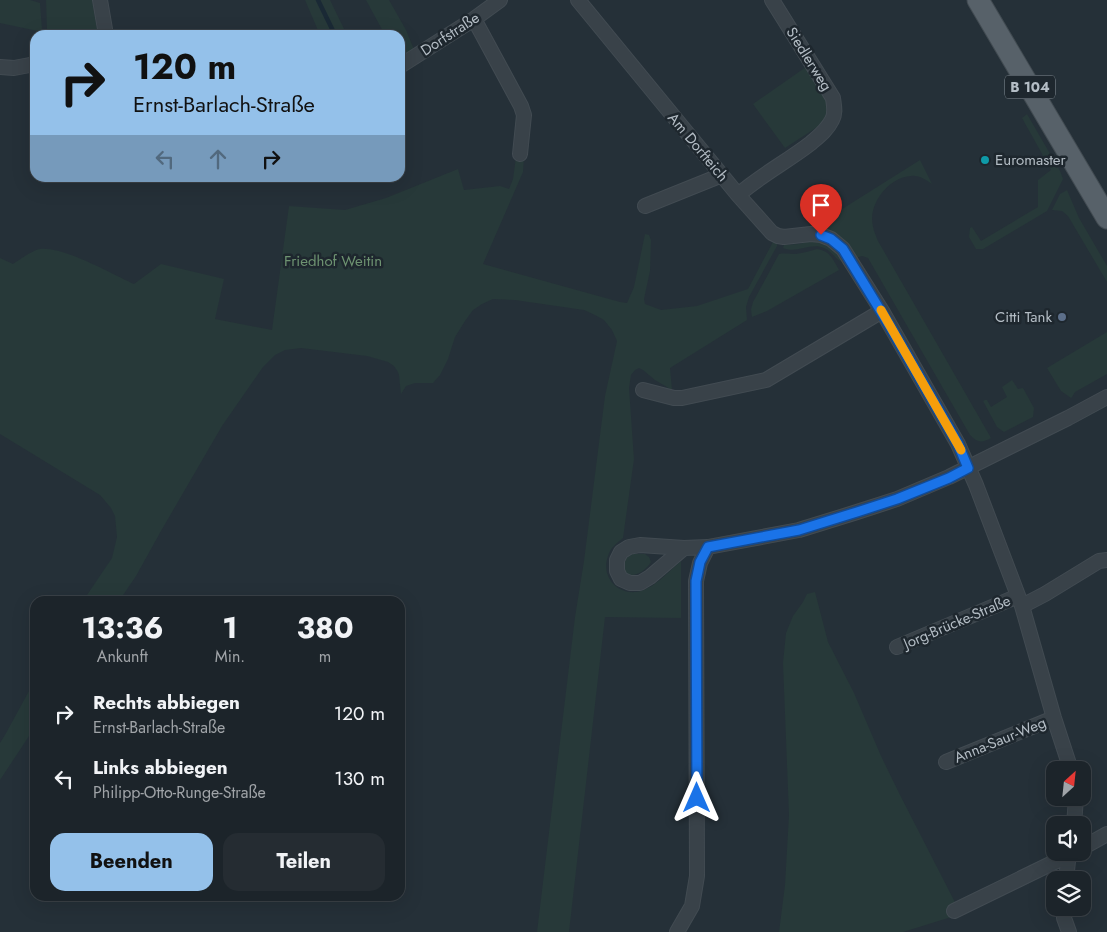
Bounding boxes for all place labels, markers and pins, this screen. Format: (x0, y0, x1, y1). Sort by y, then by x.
place label: Euromaster (995, 149, 1067, 171)
marker: Euromaster (979, 154, 991, 166)
pin (800, 184, 842, 235)
place label: Citti Tank (995, 306, 1052, 328)
marker: Citti Tank (1056, 311, 1068, 323)

